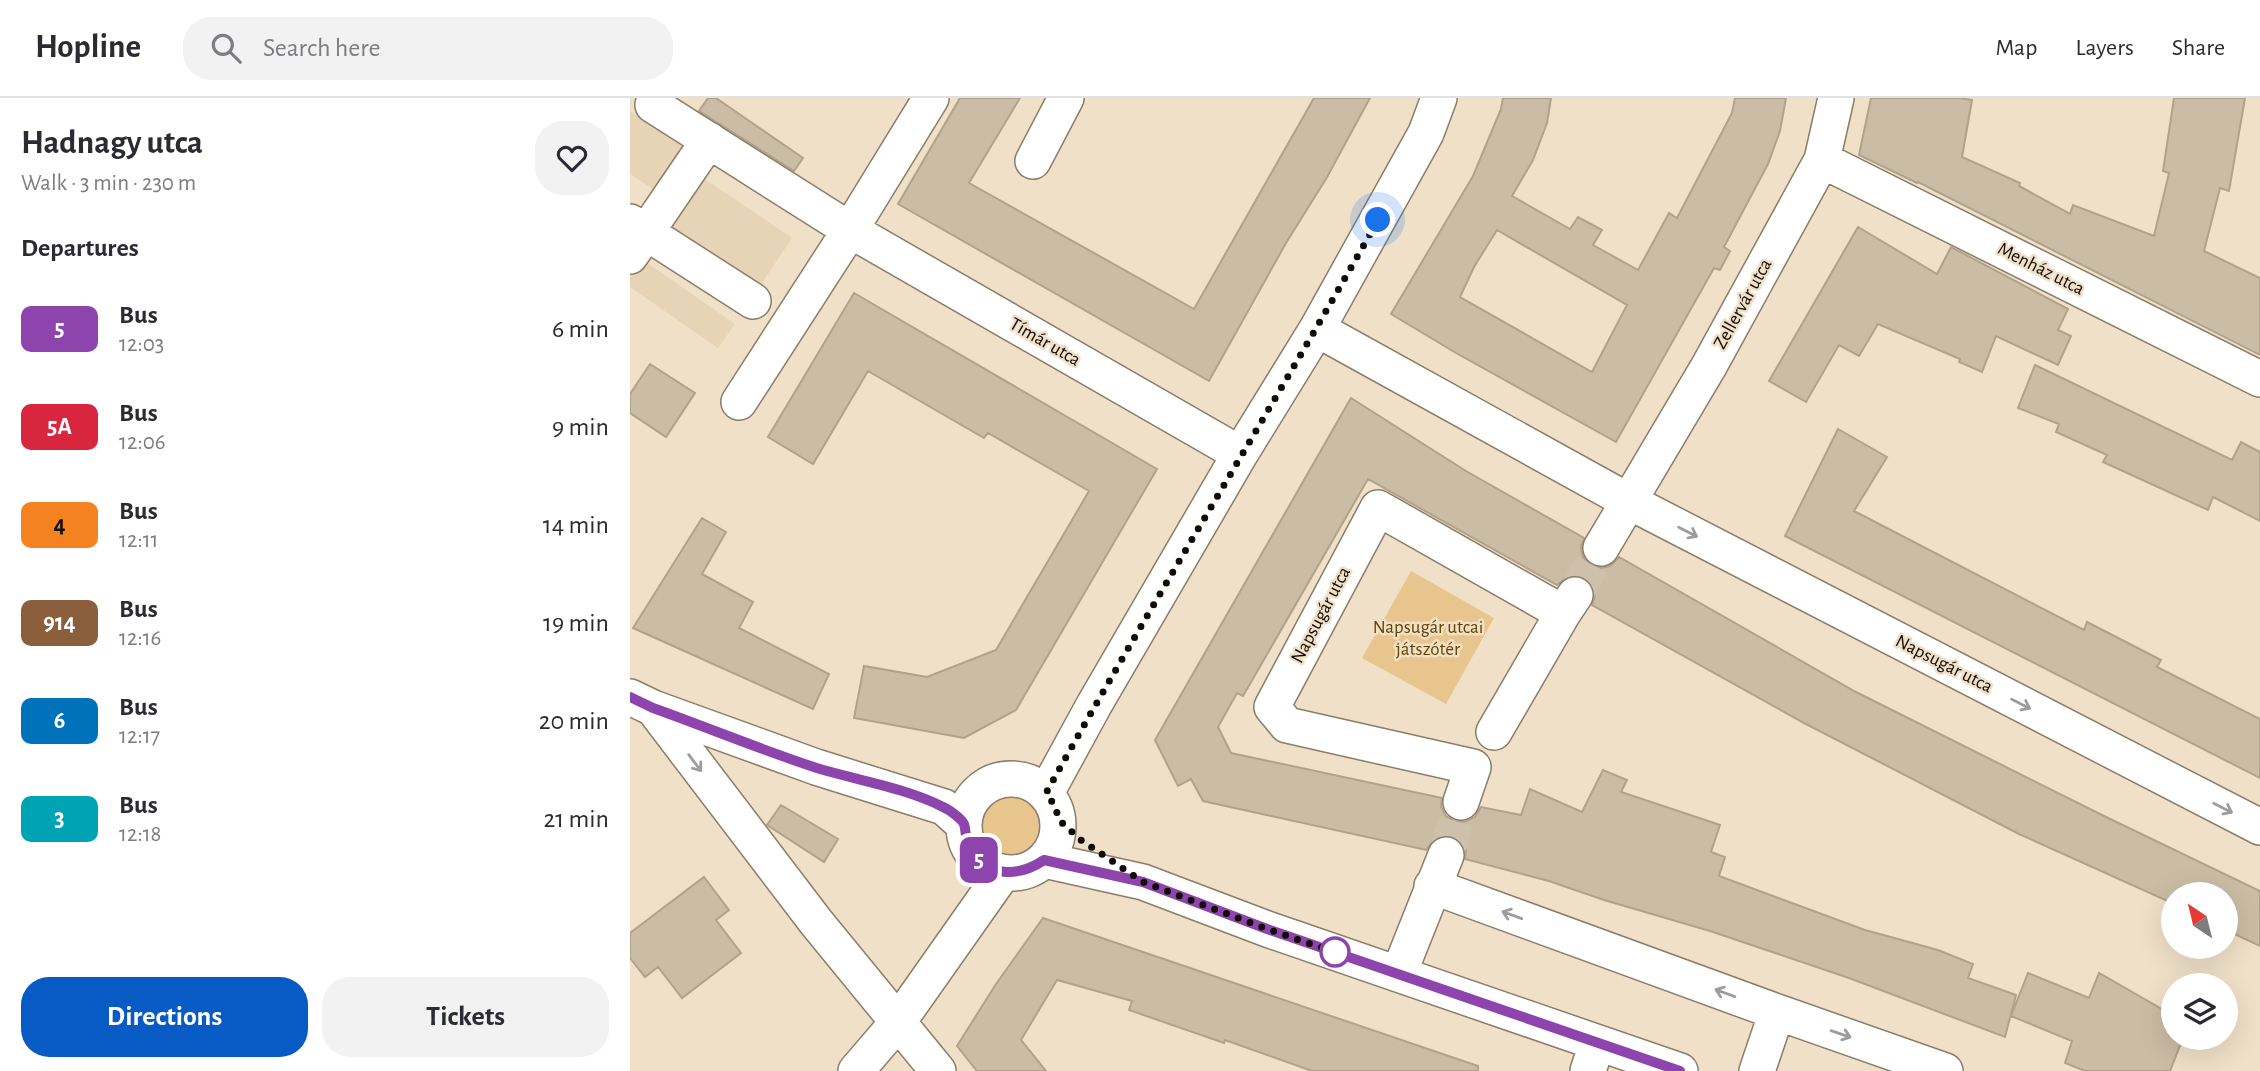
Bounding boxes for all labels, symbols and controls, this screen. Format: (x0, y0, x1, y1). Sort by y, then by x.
search box (183, 17, 673, 80)
icon: search (207, 29, 245, 67)
text: Hopline (35, 31, 141, 64)
text: Search here (263, 35, 381, 61)
text: Map (1995, 36, 2037, 60)
text: Layers (2075, 36, 2134, 60)
text: Share (2172, 36, 2225, 60)
button: heart (535, 121, 609, 195)
text: Hadnagy utca (21, 127, 203, 160)
text: Walk · 3 min · 230 m (21, 172, 196, 195)
your location (1360, 202, 1395, 237)
text: Departures (21, 235, 139, 261)
street label: Menház utca (1995, 239, 2087, 299)
street label: Zellervár utca (1711, 256, 1776, 352)
text: Bus (119, 302, 158, 328)
street label: Tímár utca (1006, 314, 1084, 370)
text: 6 min (552, 316, 609, 342)
text: 5 (54, 317, 65, 341)
text: 12:03 (119, 333, 164, 356)
text: Bus (119, 400, 158, 426)
text: 9 min (552, 414, 609, 440)
text: 5A (47, 415, 72, 439)
text: 12:06 (119, 431, 166, 454)
text: Bus (119, 498, 158, 524)
text: 14 min (543, 512, 609, 538)
text: 4 (53, 513, 66, 537)
one-way arrow (1677, 526, 1698, 540)
text: 12:11 (119, 529, 158, 552)
street label: Napsugár utca (1288, 564, 1354, 666)
text: Bus (119, 596, 158, 622)
text: 19 min (543, 610, 609, 636)
text: 914 (43, 611, 76, 635)
park label: Napsugár utcai játszótér (1373, 618, 1483, 659)
text: 12:16 (119, 627, 161, 650)
street label: Napsugár utca (1892, 631, 1996, 697)
text: Bus (119, 694, 158, 720)
one-way arrow (2010, 698, 2031, 712)
text: 20 min (539, 708, 609, 734)
text: 6 (54, 709, 65, 733)
text: 12:17 (119, 725, 160, 748)
one-way arrow (687, 753, 702, 771)
text: Bus (119, 792, 158, 818)
one-way arrow (2212, 802, 2233, 816)
text: 21 min (543, 806, 609, 832)
text: 3 (54, 807, 65, 831)
text: 12:18 (119, 823, 161, 846)
line badge: 5 (956, 837, 1002, 883)
text: 5 (974, 848, 984, 872)
north arrow (2161, 882, 2238, 959)
map controls (2161, 882, 2238, 1050)
one-way arrow (1501, 908, 1523, 920)
unlabelled marker (1320, 937, 1350, 967)
button: layers (2161, 973, 2238, 1050)
button: Directions (21, 977, 308, 1057)
button: Tickets (322, 977, 609, 1057)
one-way arrow (1715, 986, 1737, 998)
one-way arrow (1830, 1029, 1852, 1042)

